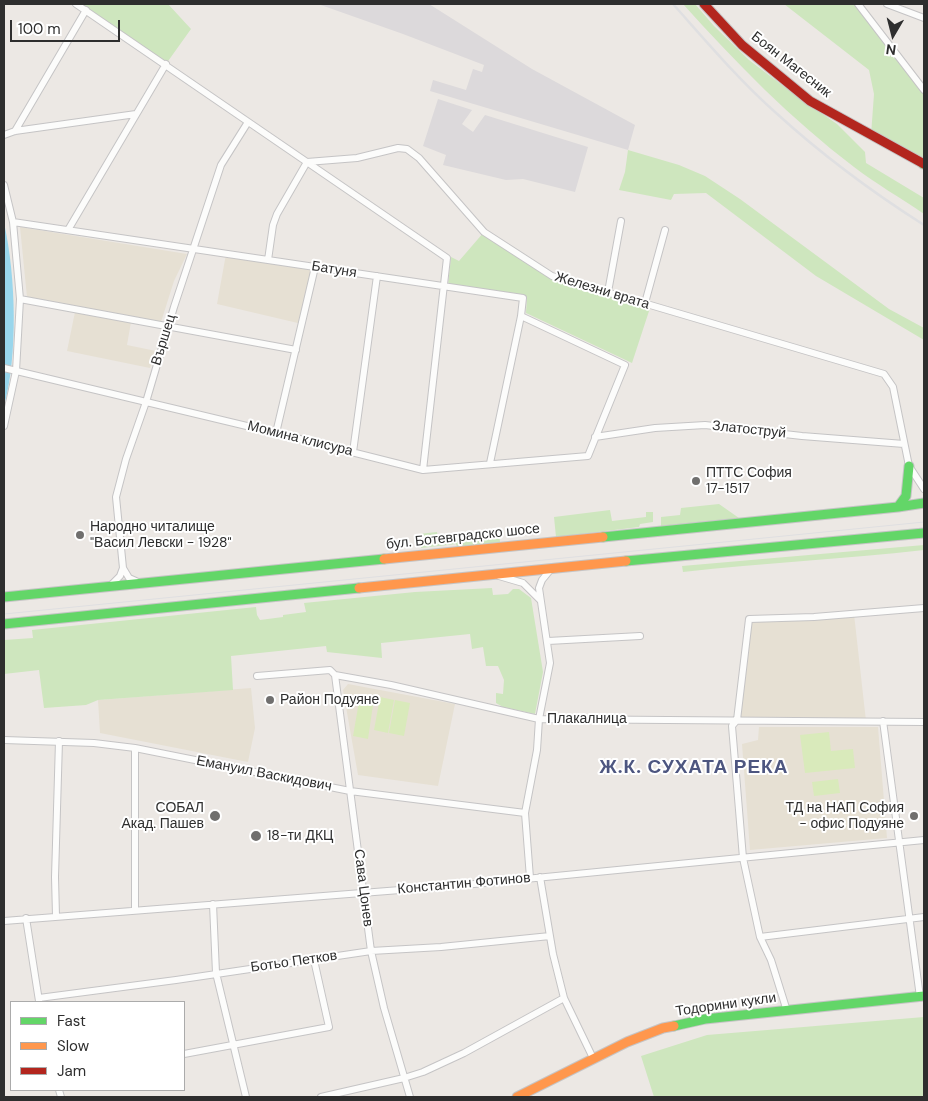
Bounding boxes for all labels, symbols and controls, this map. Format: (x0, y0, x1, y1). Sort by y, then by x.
scale bar (12, 10, 122, 42)
north arrow (868, 10, 918, 60)
text: 100 m (18, 19, 61, 39)
street label: Боян Магесник (748, 29, 834, 101)
text: N (885, 40, 897, 59)
street label: Батуня (310, 258, 358, 282)
street label: Железни врата (553, 269, 651, 313)
street label: Вършец (148, 312, 180, 368)
street label: Момина клисура (246, 418, 354, 460)
street label: Златоструй (711, 418, 787, 442)
place label: ПТТС София 17-1517 (706, 465, 792, 498)
marker: ПТТС София 17-1517 (690, 475, 702, 487)
place label: Народно читалище "Васил Левски - 1928" (90, 519, 231, 552)
street label: бул. Ботевградско шосе (385, 521, 541, 553)
marker: Народно читалище "Васил Левски - 1928" (74, 529, 86, 541)
place label: Район Подуяне (280, 692, 379, 708)
marker: Район Подуяне (264, 694, 276, 706)
street label: Плакалница (547, 711, 627, 727)
street label: Емануил Васкидович (195, 753, 333, 795)
district label: Ж.К. СУХАТА РЕКА (598, 757, 790, 779)
place label: СОБАЛ Акад. Пашев (121, 800, 204, 832)
place label: ТД на НАП София - офис Подуяне (786, 800, 904, 832)
marker: СОБАЛ Акад. Пашев (208, 809, 222, 823)
marker: ТД на НАП София - офис Подуяне (908, 810, 920, 822)
place label: 18-ти ДКЦ (267, 828, 333, 844)
marker: 18-ти ДКЦ (249, 829, 263, 843)
street label: Сава Цонев (350, 848, 376, 928)
street label: Константин Фотинов (397, 870, 531, 898)
street label: Ботьо Петков (250, 948, 338, 976)
street label: Тодорини кукли (675, 990, 777, 1020)
legend (10, 1001, 185, 1091)
text: Fast (57, 1011, 86, 1031)
text: Slow (57, 1036, 89, 1056)
text: Jam (57, 1061, 86, 1081)

